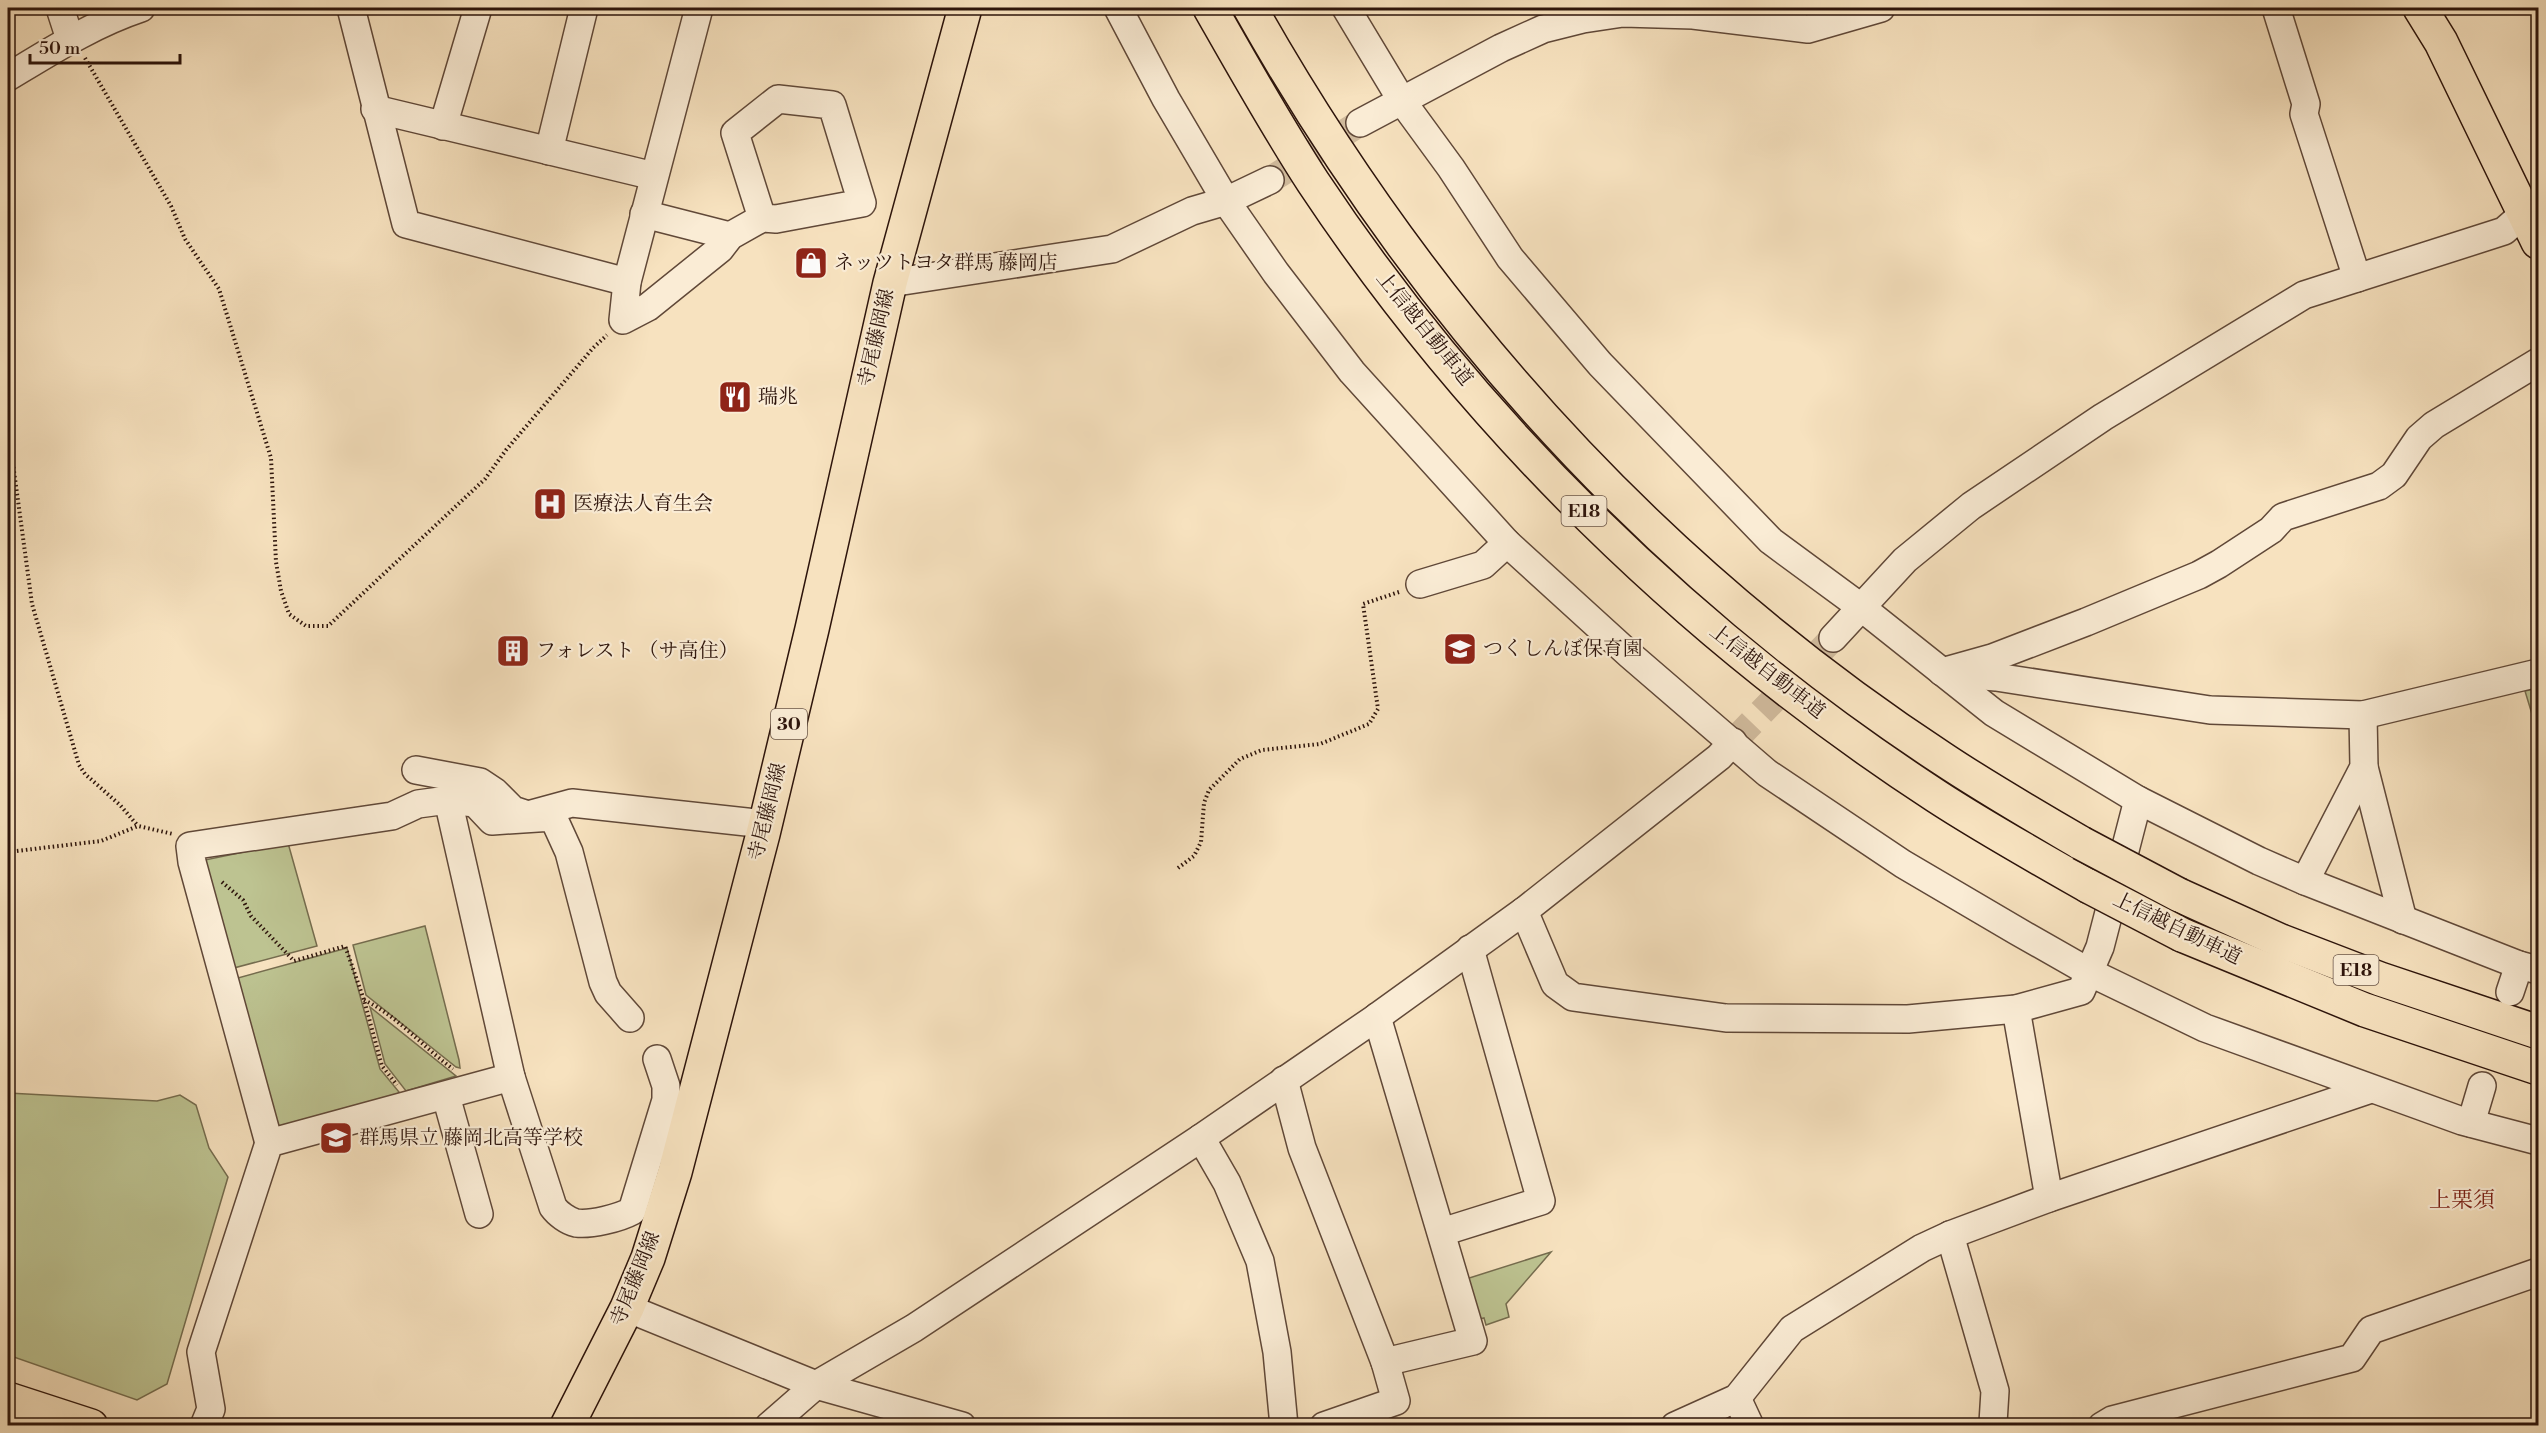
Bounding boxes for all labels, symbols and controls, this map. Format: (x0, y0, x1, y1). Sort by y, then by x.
scale bar (30, 27, 180, 65)
text: 50 m (39, 37, 81, 60)
shop icon: ネッツトヨタ群馬 藤岡店 (793, 245, 829, 281)
place label: ネッツトヨタ群馬 藤岡店 (834, 251, 1058, 276)
street label: 上信越自動車道 (1370, 267, 1478, 391)
street label: 寺尾藤岡線 (854, 286, 900, 390)
restaurant icon: 瑞兆 (717, 379, 753, 415)
place label: 瑞兆 (758, 385, 798, 410)
hospital icon: 医療法人育生会 (532, 486, 568, 522)
place label: 医療法人育生会 (573, 492, 713, 517)
road number: E18 (1562, 496, 1606, 526)
street label: 上信越自動車道 (1704, 619, 1830, 725)
school or university icon: つくしんぼ保育園 (1442, 631, 1478, 667)
building icon: フォレスト （サ高住） (495, 633, 531, 669)
place label: つくしんぼ保育園 (1483, 637, 1643, 662)
place label: フォレスト （サ高住） (536, 639, 739, 664)
road number: 30 (771, 709, 807, 739)
street label: 寺尾藤岡線 (744, 760, 792, 864)
street label: 上信越自動車道 (2109, 887, 2245, 971)
road number: E18 (2334, 955, 2378, 985)
school or university icon: 群馬県立 藤岡北高等学校 (318, 1120, 354, 1156)
place label: 群馬県立 藤岡北高等学校 (359, 1126, 583, 1151)
district label: 上栗須 (2429, 1187, 2495, 1214)
street label: 寺尾藤岡線 (606, 1228, 666, 1330)

